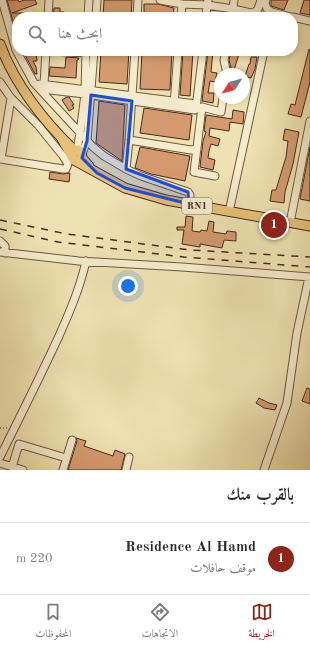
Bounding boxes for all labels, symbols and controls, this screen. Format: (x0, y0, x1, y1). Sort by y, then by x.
search box (12, 12, 298, 56)
icon: search (26, 23, 48, 45)
text: ابحث هنا (58, 27, 102, 42)
north arrow (214, 68, 250, 104)
road number: RN1 (182, 198, 212, 214)
pin: 1 (261, 210, 287, 240)
your location (118, 276, 138, 296)
text: بالقرب منك (226, 487, 294, 504)
text: Residence Al Hamd (125, 540, 256, 555)
text: 220 m (16, 552, 53, 565)
text: 1 (277, 552, 285, 565)
text: موقف حافلات (190, 562, 256, 575)
tab: المحفوظات (35, 601, 71, 644)
tab: الاتجاهات (141, 601, 178, 644)
tab: الخريطة (248, 601, 275, 644)

